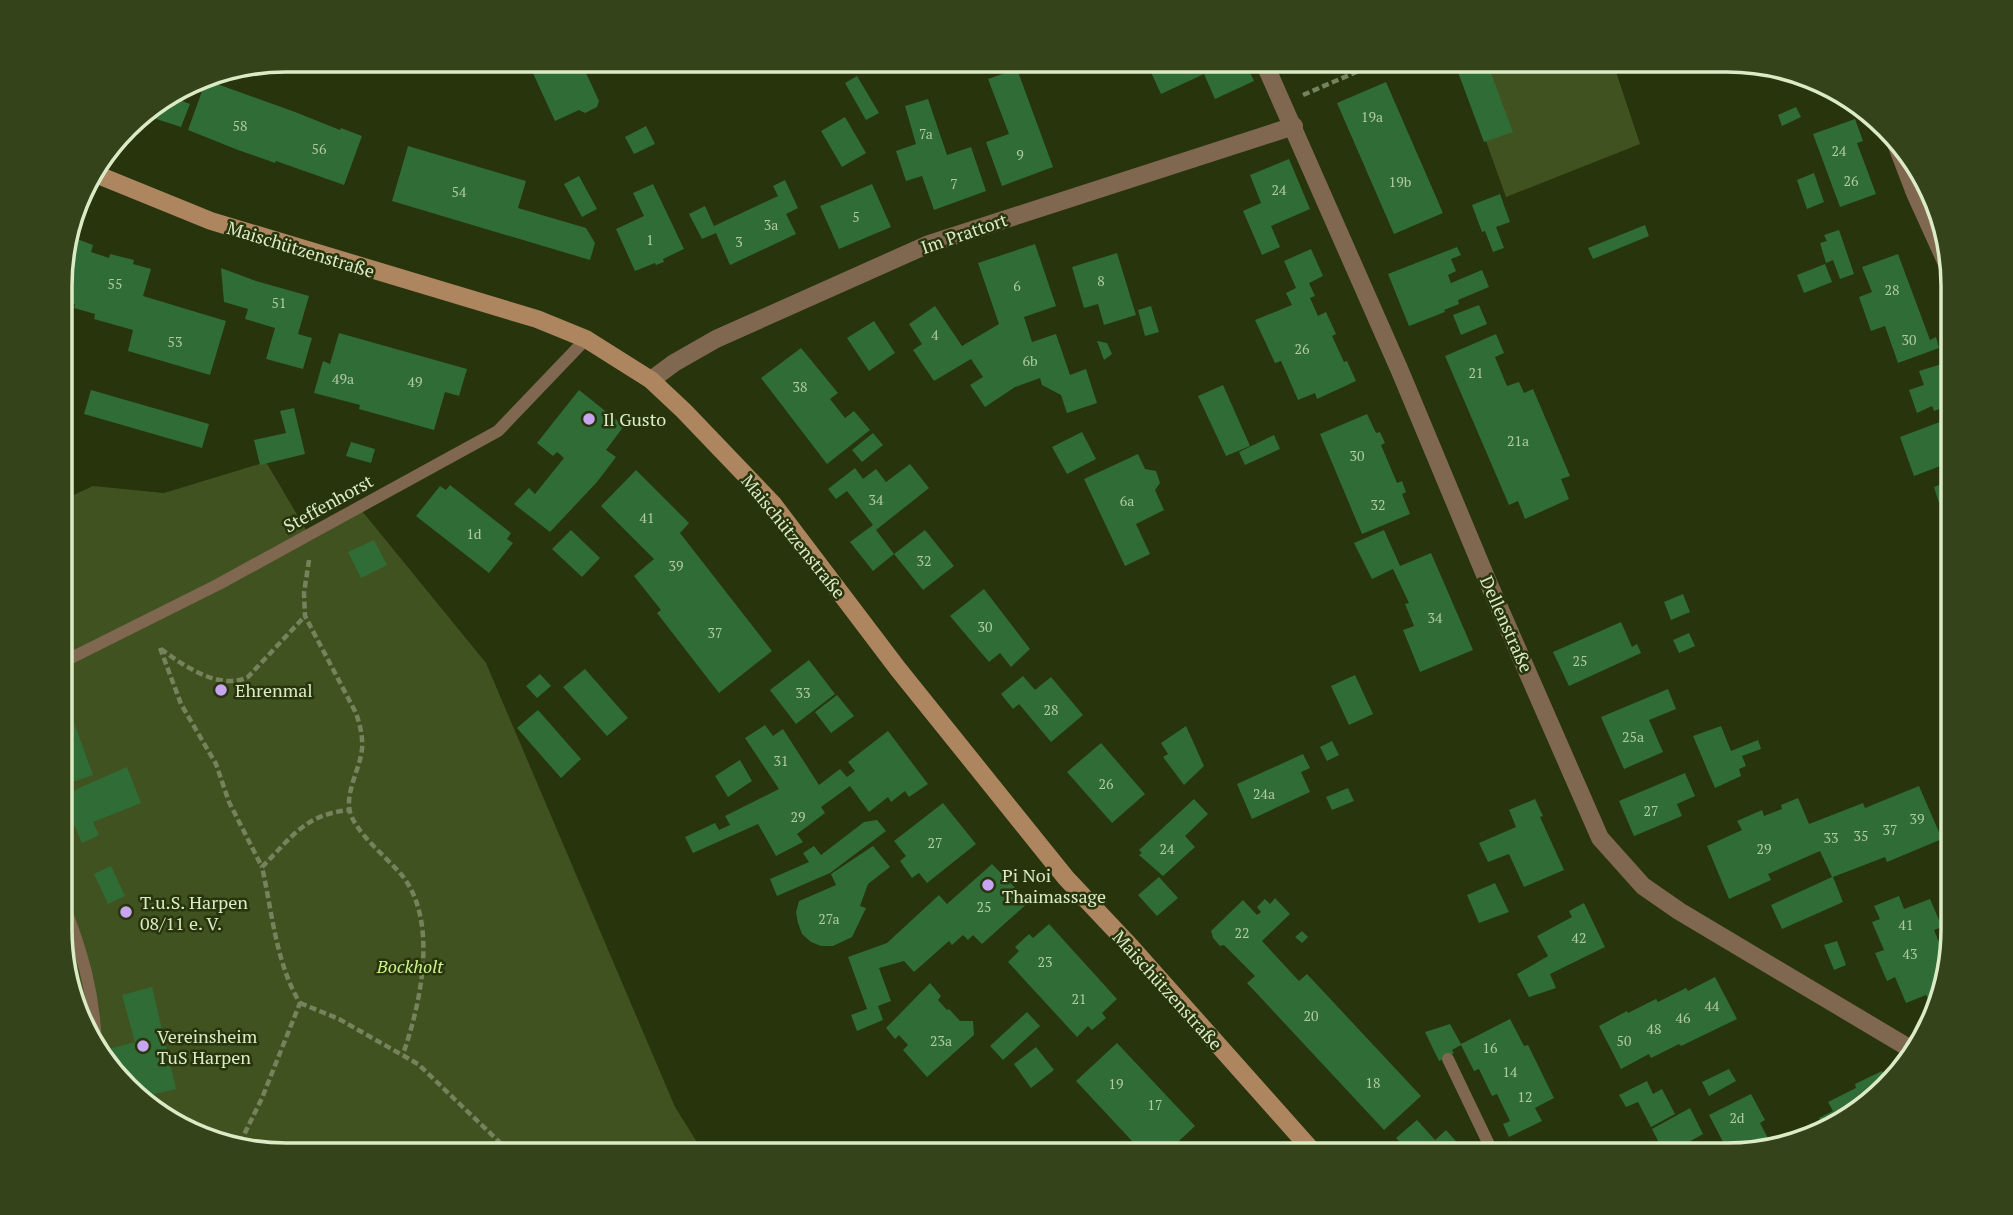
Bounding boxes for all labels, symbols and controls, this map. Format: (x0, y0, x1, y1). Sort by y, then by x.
house number: 19a (1361, 107, 1383, 126)
house number: 58 (233, 116, 247, 135)
house number: 7a (919, 124, 933, 143)
house number: 56 (312, 139, 327, 158)
house number: 24 (1832, 141, 1847, 160)
house number: 9 (1016, 145, 1024, 164)
house number: 26 (1844, 171, 1859, 190)
house number: 19b (1389, 172, 1412, 191)
house number: 7 (950, 174, 958, 193)
house number: 24 (1272, 180, 1287, 199)
house number: 54 (452, 182, 467, 201)
house number: 5 (852, 207, 860, 226)
street label: Im Prattort (918, 207, 1011, 259)
street label: Maischützenstraße (224, 215, 378, 283)
house number: 3a (764, 215, 778, 234)
house number: 1 (646, 230, 654, 249)
house number: 3 (735, 232, 743, 251)
house number: 8 (1097, 271, 1105, 290)
house number: 55 (108, 274, 122, 293)
house number: 6 (1013, 276, 1021, 295)
house number: 28 (1885, 280, 1899, 299)
house number: 51 (272, 293, 286, 312)
house number: 4 (931, 325, 939, 344)
house number: 30 (1902, 330, 1916, 349)
house number: 53 (168, 332, 182, 351)
house number: 26 (1295, 339, 1310, 358)
house number: 6b (1022, 351, 1038, 370)
house number: 21 (1469, 363, 1483, 382)
house number: 49a (332, 369, 354, 388)
house number: 49 (408, 372, 422, 391)
house number: 38 (793, 377, 807, 396)
place label: Il Gusto (603, 407, 666, 431)
marker: Il Gusto (581, 411, 597, 427)
house number: 21a (1507, 431, 1529, 450)
house number: 30 (1350, 446, 1364, 465)
street label: Steffenhorst (279, 468, 377, 538)
street label: Maischützenstraße (736, 469, 852, 603)
house number: 34 (869, 490, 884, 509)
house number: 6a (1120, 491, 1134, 510)
house number: 32 (1371, 495, 1385, 514)
house number: 41 (640, 508, 654, 527)
house number: 1d (466, 524, 482, 543)
house number: 32 (917, 551, 931, 570)
house number: 39 (669, 556, 683, 575)
street label: Dellenstraße (1475, 572, 1539, 676)
house number: 34 (1428, 608, 1443, 627)
house number: 30 (978, 617, 992, 636)
house number: 37 (708, 623, 722, 642)
house number: 25 (1573, 651, 1587, 670)
place label: Ehrenmal (235, 678, 313, 702)
marker: Ehrenmal (213, 682, 229, 698)
house number: 33 (796, 683, 810, 702)
house number: 28 (1044, 700, 1058, 719)
house number: 25a (1622, 727, 1644, 746)
house number: 31 (774, 751, 788, 770)
house number: 26 (1099, 774, 1114, 793)
house number: 24a (1253, 784, 1275, 803)
house number: 27 (1644, 801, 1658, 820)
house number: 29 (791, 807, 805, 826)
house number: 39 (1910, 809, 1924, 828)
house number: 37 (1883, 820, 1897, 839)
house number: 35 (1854, 826, 1868, 845)
house number: 33 (1824, 828, 1838, 847)
house number: 27 (928, 833, 942, 852)
house number: 24 (1160, 839, 1175, 858)
house number: 29 (1757, 839, 1771, 858)
place label: Pi Noi Thaimassage (1002, 863, 1106, 908)
marker: Pi Noi Thaimassage (980, 877, 996, 893)
place label: T.u.S. Harpen 08/11 e. V. (140, 890, 248, 935)
house number: 25 (977, 897, 991, 916)
marker: T.u.S. Harpen 08/11 e. V. (118, 904, 134, 920)
house number: 27a (818, 909, 840, 928)
house number: 41 (1899, 915, 1913, 934)
house number: 22 (1235, 923, 1249, 942)
street label: Maischützenstraße (1108, 925, 1228, 1055)
house number: 42 (1572, 928, 1586, 947)
house number: 43 (1903, 944, 1917, 963)
house number: 23 (1038, 952, 1052, 971)
park label: Bockholt (376, 954, 444, 978)
house number: 21 (1072, 989, 1086, 1008)
house number: 44 (1705, 996, 1720, 1015)
house number: 20 (1304, 1006, 1318, 1025)
house number: 46 (1676, 1008, 1691, 1027)
house number: 48 (1647, 1019, 1661, 1038)
place label: Vereinsheim TuS Harpen (157, 1024, 258, 1069)
house number: 23a (930, 1031, 952, 1050)
house number: 50 (1617, 1031, 1631, 1050)
marker: Vereinsheim TuS Harpen (135, 1038, 151, 1054)
house number: 16 (1483, 1038, 1498, 1057)
house number: 14 (1503, 1062, 1518, 1081)
house number: 18 (1366, 1073, 1380, 1092)
house number: 19 (1109, 1074, 1123, 1093)
house number: 12 (1518, 1087, 1532, 1106)
house number: 17 (1148, 1095, 1162, 1114)
house number: 2d (1729, 1108, 1745, 1127)

